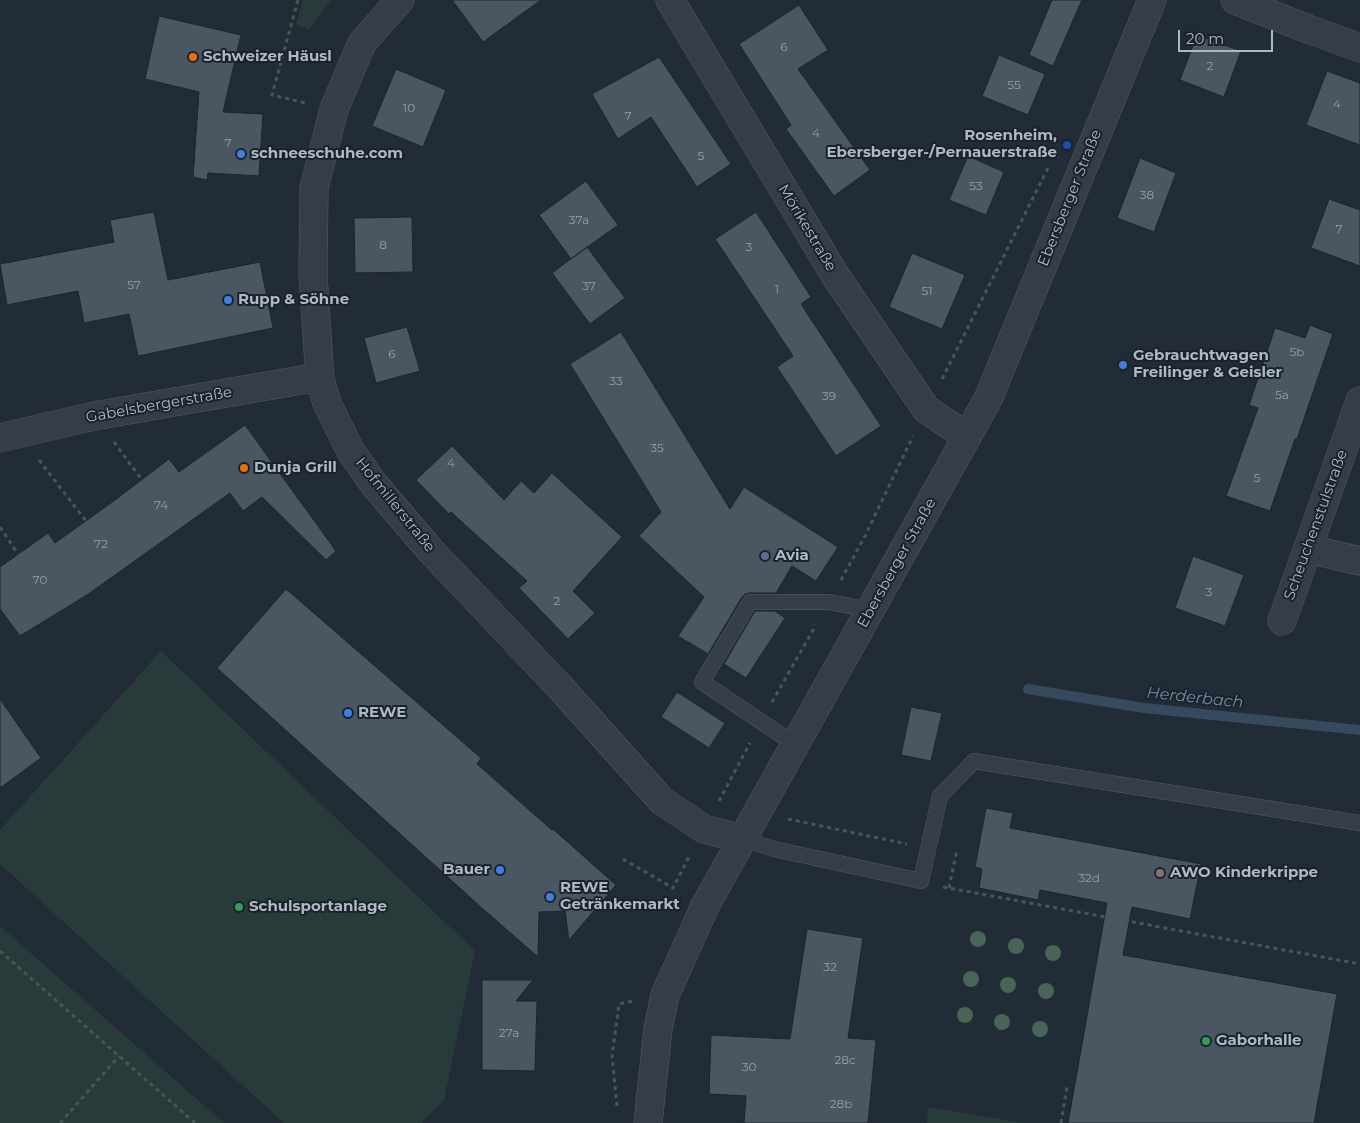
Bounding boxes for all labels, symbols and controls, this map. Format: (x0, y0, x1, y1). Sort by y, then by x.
scale bar (1180, 20, 1275, 52)
text: 20 m (1186, 29, 1224, 48)
house number: 6 (780, 40, 788, 54)
place label: Schweizer Häusl (203, 48, 332, 66)
marker: Schweizer Häusl (187, 51, 199, 63)
house number: 2 (1207, 59, 1213, 73)
house number: 55 (1007, 78, 1021, 92)
house number: 4 (1333, 97, 1341, 111)
house number: 10 (403, 101, 415, 115)
house number: 7 (624, 109, 632, 123)
house number: 4 (812, 126, 820, 140)
place label: Rosenheim, Ebersberger-/Pernauerstraße (827, 127, 1057, 162)
street label: Ebersberger Straße (1034, 127, 1106, 269)
house number: 7 (224, 136, 232, 150)
marker: Rosenheim, Ebersberger-/Pernauerstraße (1061, 139, 1073, 151)
place label: schneeschuhe.com (251, 145, 403, 163)
marker: schneeschuhe.com (235, 148, 247, 160)
house number: 5 (698, 149, 704, 163)
house number: 53 (969, 179, 983, 193)
street label: Mörikestraße (774, 181, 840, 275)
house number: 38 (1140, 188, 1154, 202)
house number: 37a (569, 213, 589, 227)
house number: 7 (1335, 222, 1343, 236)
house number: 8 (379, 238, 387, 252)
house number: 3 (746, 240, 752, 254)
house number: 57 (127, 278, 141, 292)
house number: 37 (582, 279, 596, 293)
house number: 1 (775, 282, 779, 296)
house number: 51 (921, 284, 933, 298)
place label: Rupp & Söhne (238, 291, 349, 309)
marker: Rupp & Söhne (222, 294, 234, 306)
house number: 5b (1290, 345, 1304, 359)
house number: 6 (388, 347, 396, 361)
place label: Gebrauchtwagen Freilinger & Geisler (1133, 347, 1282, 382)
marker: Gebrauchtwagen Freilinger & Geisler (1117, 359, 1129, 371)
house number: 33 (609, 374, 623, 388)
street label: Gabelsbergerstraße (84, 383, 234, 427)
house number: 5a (1275, 388, 1289, 402)
house number: 39 (822, 389, 836, 403)
house number: 35 (650, 441, 664, 455)
street label: Scheuchenstulstraße (1280, 447, 1352, 603)
street label: Hofmillerstraße (351, 454, 439, 556)
house number: 4 (447, 456, 455, 470)
place label: Dunja Grill (254, 459, 337, 477)
marker: Dunja Grill (238, 462, 250, 474)
house number: 5 (1254, 471, 1260, 485)
street label: Ebersberger Straße (854, 495, 940, 631)
house number: 74 (154, 498, 168, 512)
house number: 72 (94, 537, 108, 551)
place label: Avia (775, 547, 809, 565)
marker: Avia (759, 550, 771, 562)
house number: 70 (33, 573, 47, 587)
house number: 3 (1206, 585, 1212, 599)
house number: 2 (554, 594, 560, 608)
water label: Herderbach (1146, 683, 1244, 713)
place label: REWE (358, 704, 406, 722)
marker: REWE (342, 707, 354, 719)
place label: Bauer (443, 861, 490, 879)
marker: Bauer (494, 864, 506, 876)
place label: AWO Kinderkrippe (1170, 864, 1318, 882)
marker: AWO Kinderkrippe (1154, 867, 1166, 879)
house number: 32d (1078, 871, 1100, 885)
place label: REWE Getränkemarkt (560, 879, 680, 914)
marker: REWE Getränkemarkt (544, 891, 556, 903)
place label: Schulsportanlage (249, 898, 387, 916)
marker: Schulsportanlage (233, 901, 245, 913)
house number: 32 (823, 960, 837, 974)
house number: 27a (499, 1026, 519, 1040)
place label: Gaborhalle (1216, 1032, 1302, 1050)
marker: Gaborhalle (1200, 1035, 1212, 1047)
house number: 28c (834, 1053, 856, 1067)
house number: 30 (742, 1060, 756, 1074)
house number: 28b (830, 1097, 852, 1111)

